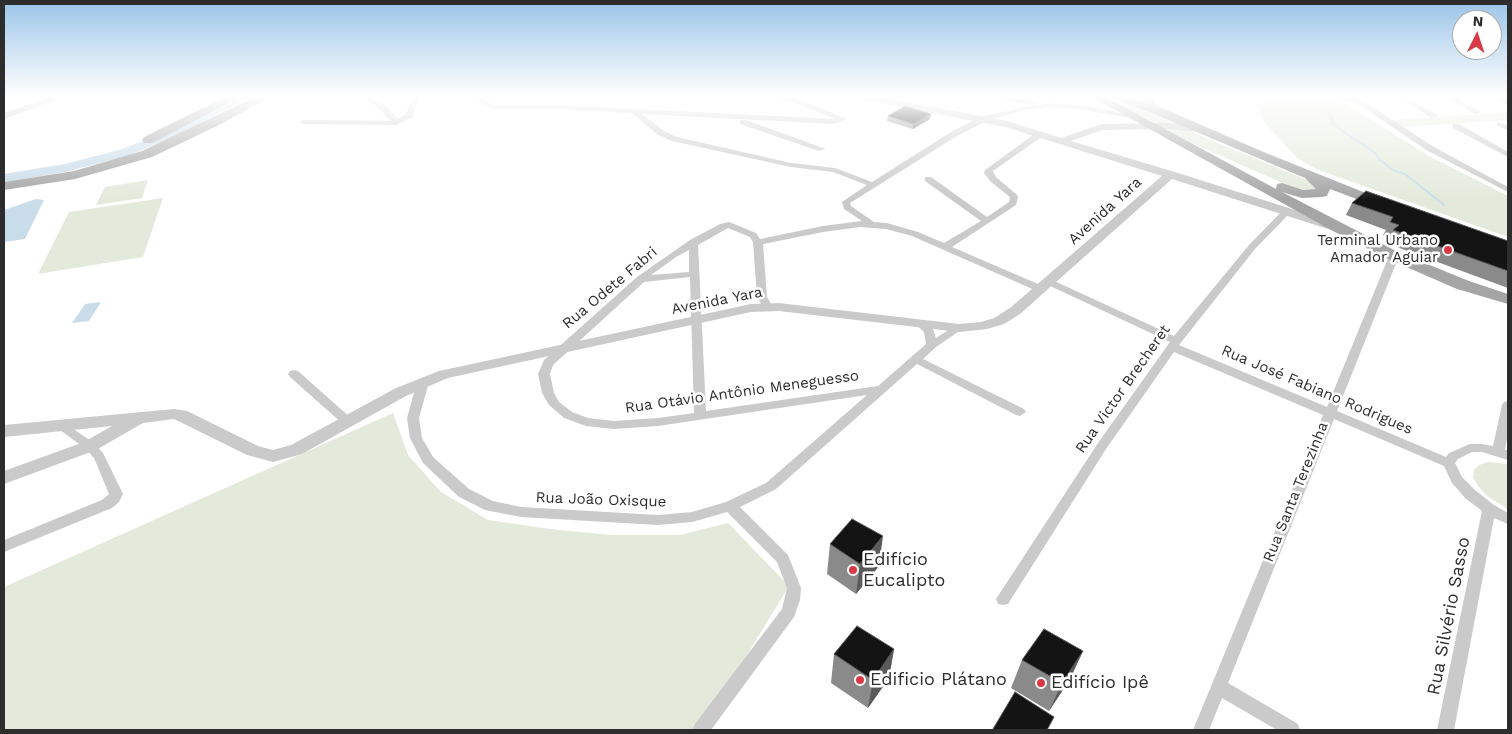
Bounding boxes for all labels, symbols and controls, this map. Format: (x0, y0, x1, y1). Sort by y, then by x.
north arrow (1452, 10, 1502, 60)
text: N (1472, 13, 1484, 29)
street label: Avenida Yara (1065, 173, 1145, 249)
place label: Terminal Urbano Amador Aguiar (1317, 232, 1438, 267)
street label: Rua Odete Fabri (559, 243, 661, 333)
marker: Terminal Urbano Amador Aguiar (1442, 244, 1454, 256)
street label: Avenida Yara (670, 283, 764, 319)
street label: Rua Victor Brecheret (1072, 321, 1174, 457)
street label: Rua José Fabiano Rodrigues (1219, 341, 1415, 439)
street label: Rua Otávio Antônio Meneguesso (624, 367, 860, 417)
street label: Rua Santa Terezinha (1260, 419, 1332, 565)
street label: Rua João Oxisque (535, 489, 667, 511)
street label: Rua Silvério Sasso (1423, 535, 1475, 697)
place label: Edifício Eucalipto (863, 549, 945, 592)
marker: Edifício Eucalipto (847, 564, 859, 576)
place label: Edificio Plátano (870, 669, 1007, 691)
place label: Edifício Ipê (1051, 672, 1149, 694)
marker: Edificio Plátano (854, 674, 866, 686)
marker: Edifício Ipê (1035, 677, 1047, 689)

